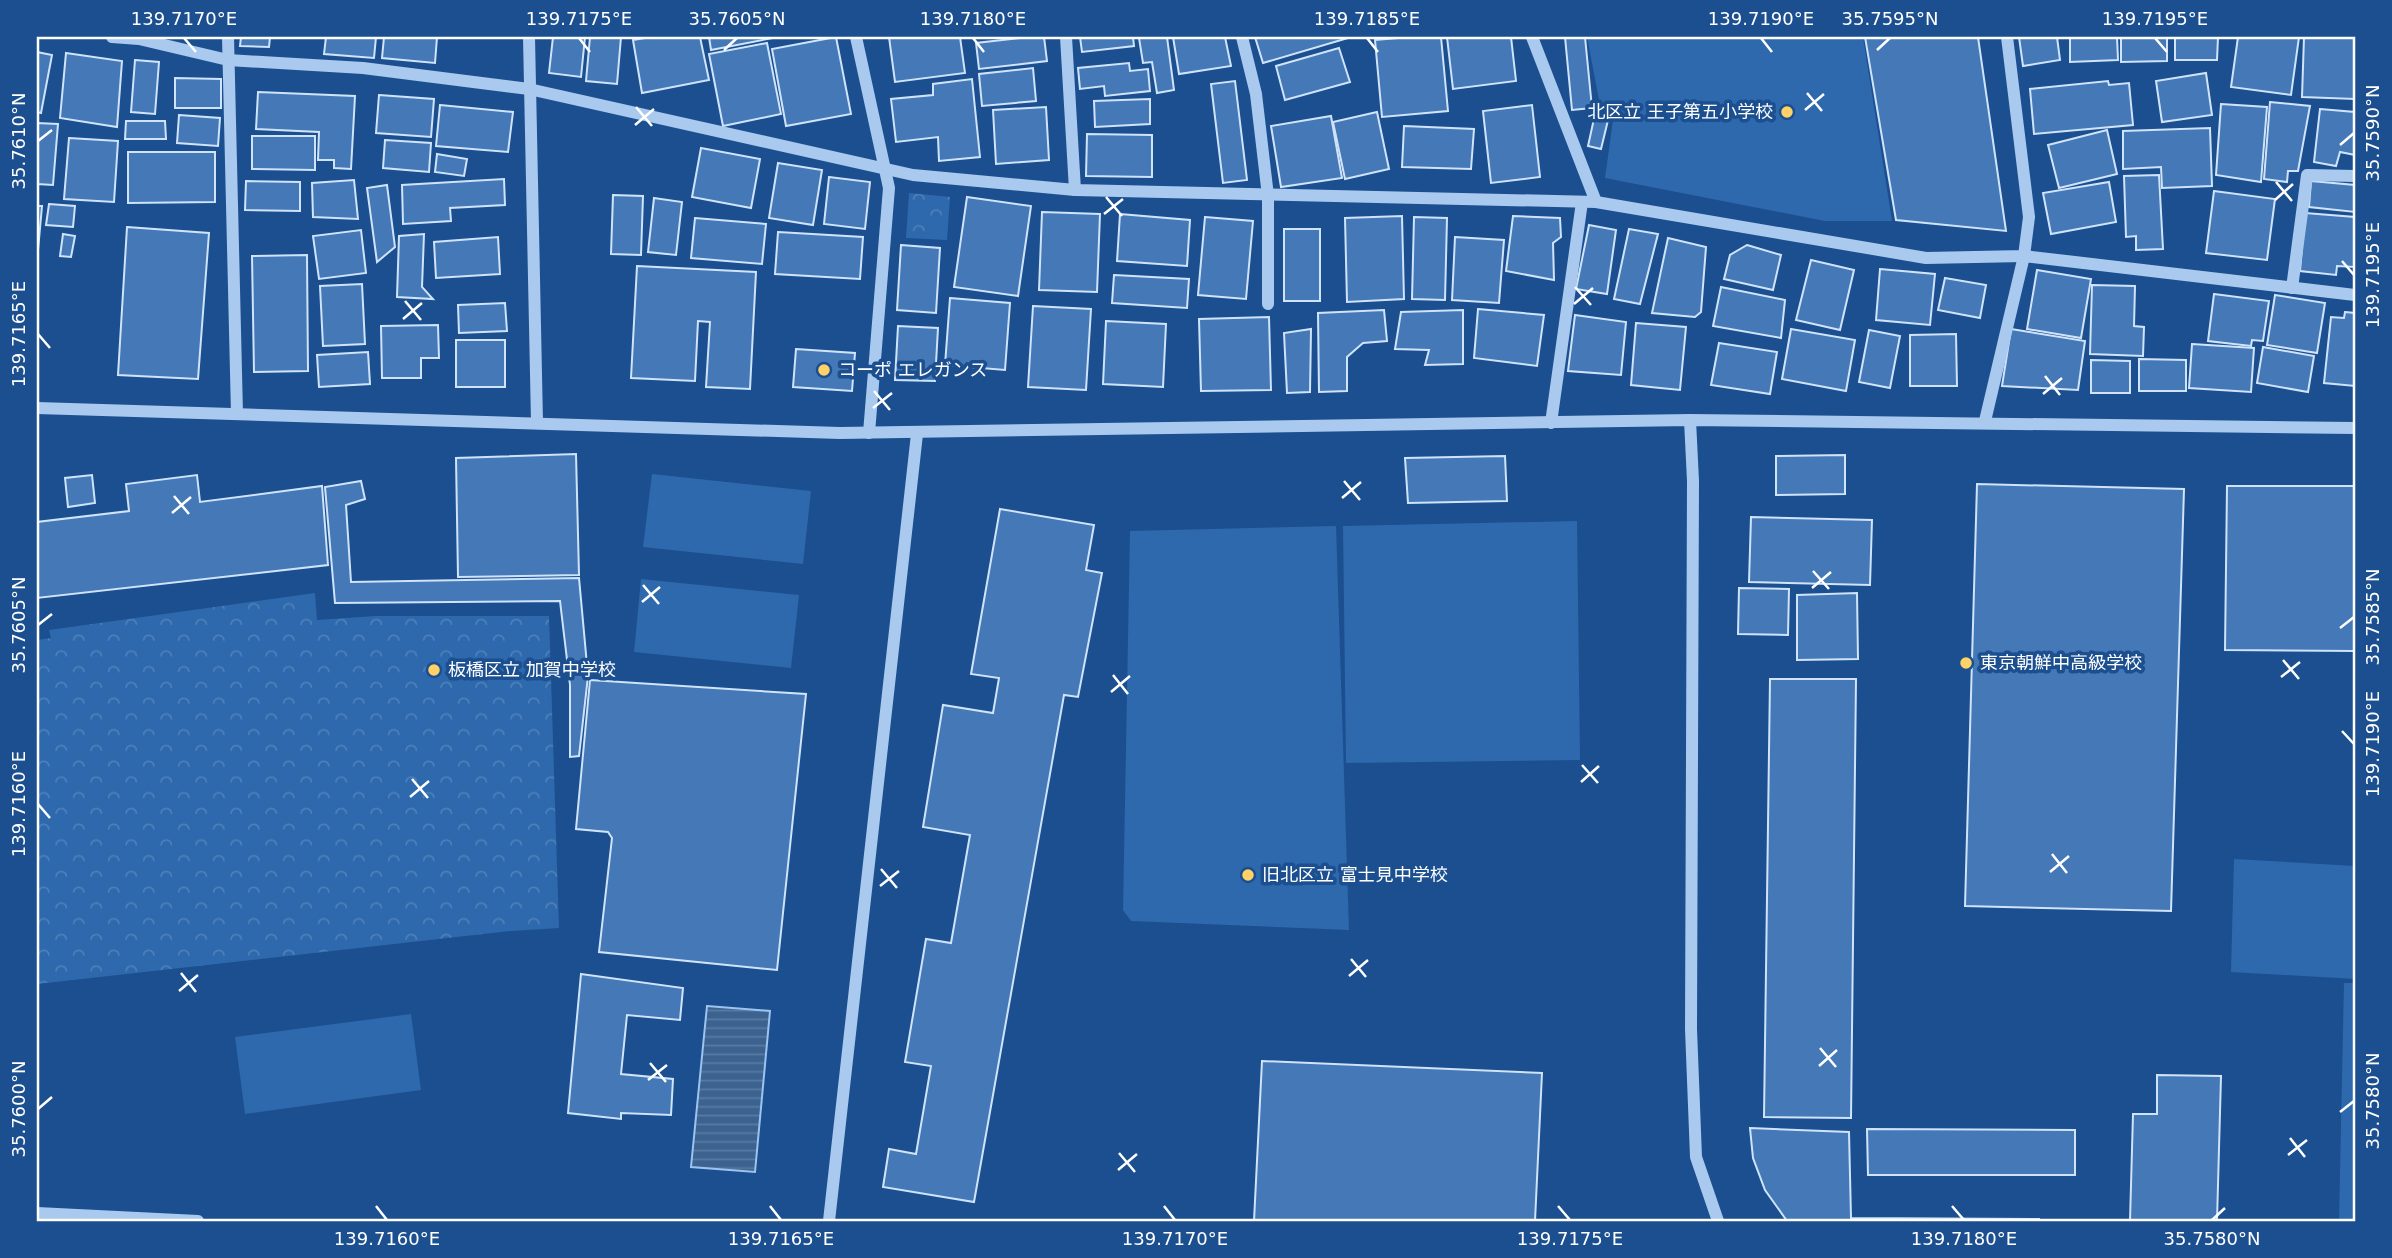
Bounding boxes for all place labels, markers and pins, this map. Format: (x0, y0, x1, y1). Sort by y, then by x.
place label: 北区立 王子第五小学校 (1587, 101, 1773, 122)
marker: 北区立 王子第五小学校 (1779, 104, 1795, 120)
place label: コーポ エレガンス (838, 359, 987, 380)
marker: コーポ エレガンス (816, 362, 832, 378)
place label: 東京朝鮮中高級学校 (1980, 652, 2142, 673)
marker: 東京朝鮮中高級学校 (1958, 655, 1974, 671)
place label: 板橋区立 加賀中学校 (448, 659, 616, 680)
marker: 板橋区立 加賀中学校 (426, 662, 442, 678)
place label: 旧北区立 富士見中学校 (1262, 864, 1448, 885)
marker: 旧北区立 富士見中学校 (1240, 867, 1256, 883)

